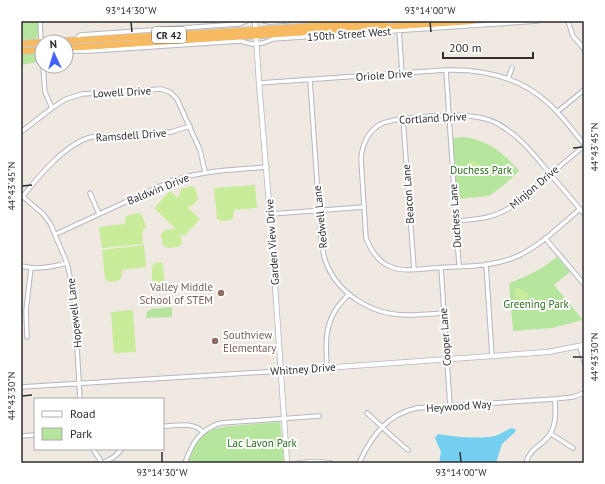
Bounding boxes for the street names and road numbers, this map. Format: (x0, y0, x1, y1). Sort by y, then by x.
street label: 150th Street West (307, 24, 392, 44)
road number: CR 42 (152, 27, 186, 43)
street label: Oriole Drive (355, 66, 413, 84)
street label: Lowell Drive (92, 83, 152, 101)
street label: Cortland Drive (399, 109, 468, 127)
street label: Ramsdell Drive (95, 126, 167, 144)
street label: Minjon Drive (506, 162, 562, 212)
street label: Beacon Lane (399, 163, 417, 224)
street label: Baldwin Drive (125, 170, 191, 208)
street label: Duchess Lane (446, 183, 464, 249)
street label: Redwell Lane (310, 185, 330, 249)
street label: Garden View Drive (262, 198, 282, 285)
street label: Hopewell Lane (63, 277, 85, 349)
street label: Cooper Lane (436, 307, 454, 367)
street label: Whitney Drive (270, 360, 337, 378)
street label: Heywood Way (426, 397, 493, 415)

